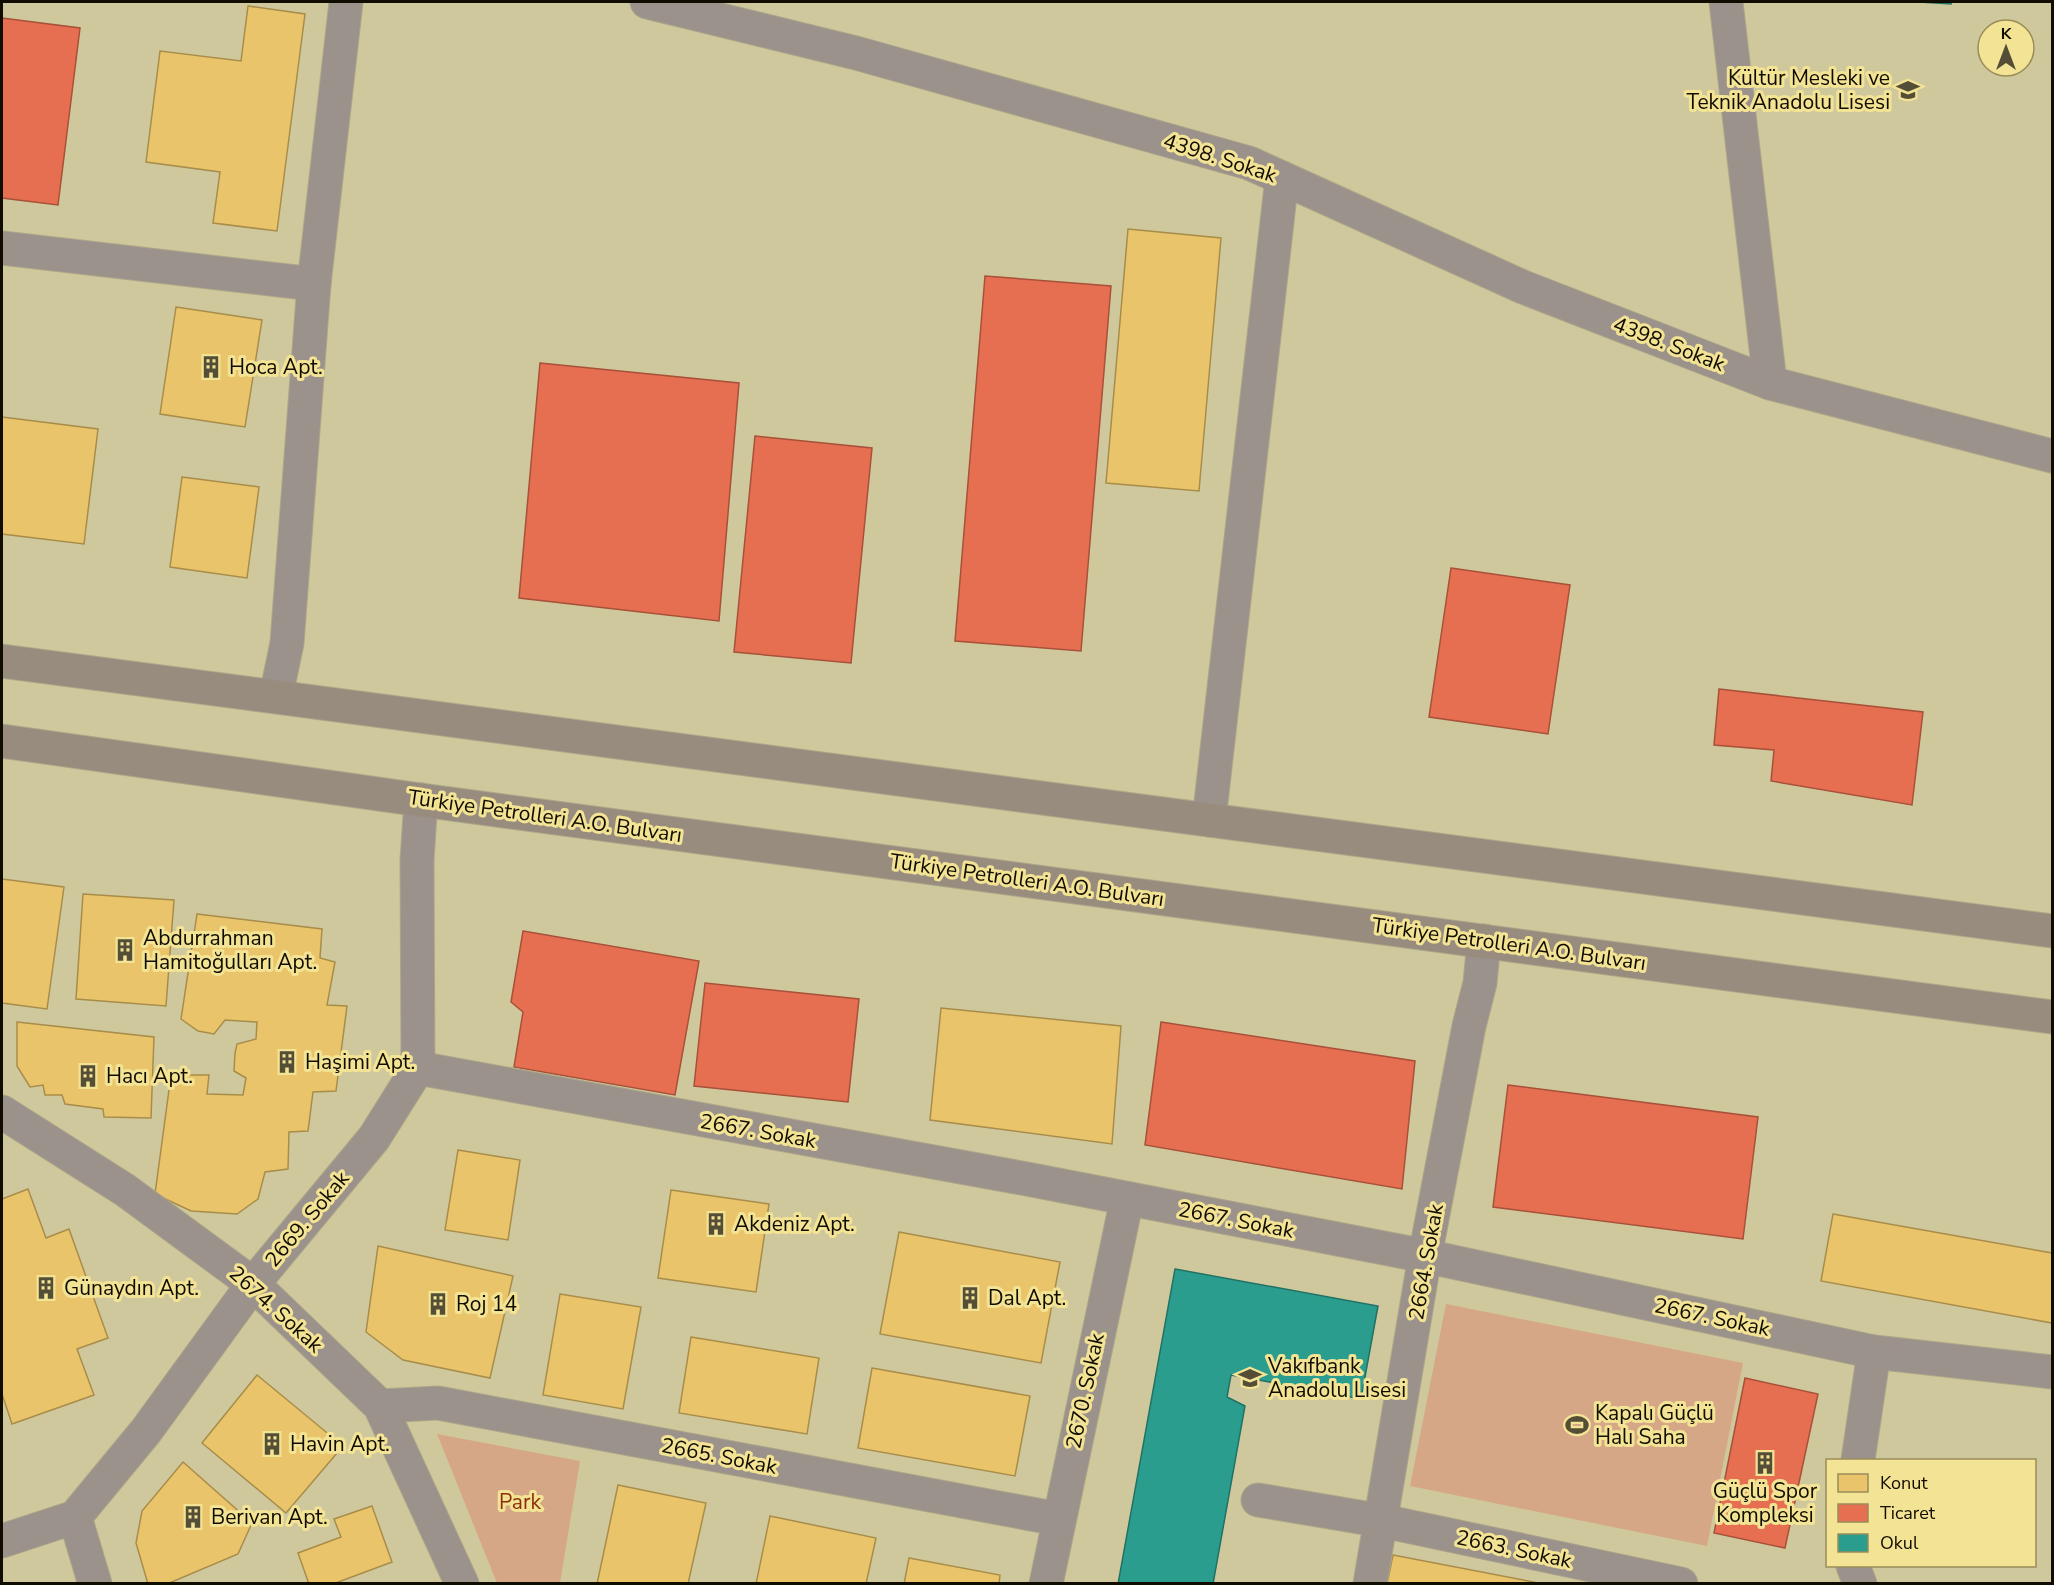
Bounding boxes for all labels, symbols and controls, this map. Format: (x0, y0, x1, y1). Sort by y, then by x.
north arrow (1976, 18, 2036, 78)
text: K (2001, 23, 2013, 45)
place label: Kültür Mesleki ve Teknik Anadolu Lisesi (1686, 64, 1890, 116)
school or university icon: Kültür Mesleki ve Teknik Anadolu Lisesi (1895, 77, 1921, 103)
street label: 4398. Sokak (1160, 127, 1281, 190)
street label: 4398. Sokak (1609, 310, 1729, 378)
place label: Hoca Apt. (229, 353, 323, 381)
building icon: Hoca Apt. (198, 354, 224, 380)
street label: Türkiye Petrolleri A.O. Bulvarı (406, 783, 684, 849)
street label: Türkiye Petrolleri A.O. Bulvarı (888, 847, 1166, 913)
street label: Türkiye Petrolleri A.O. Bulvarı (1370, 911, 1648, 977)
place label: Abdurrahman Hamitoğulları Apt. (143, 924, 317, 976)
building icon: Abdurrahman Hamitoğulları Apt. (112, 937, 138, 963)
place label: Haşimi Apt. (305, 1048, 415, 1076)
building icon: Haşimi Apt. (274, 1049, 300, 1075)
place label: Hacı Apt. (106, 1062, 193, 1090)
building icon: Hacı Apt. (75, 1063, 101, 1089)
street label: 2667. Sokak (698, 1107, 819, 1155)
street label: 2669. Sokak (259, 1165, 356, 1273)
street label: 2667. Sokak (1176, 1195, 1297, 1245)
street label: 2664. Sokak (1402, 1201, 1450, 1322)
place label: Akdeniz Apt. (734, 1210, 855, 1238)
building icon: Akdeniz Apt. (703, 1211, 729, 1237)
street label: 2674. Sokak (223, 1259, 329, 1359)
place label: Günaydın Apt. (64, 1274, 199, 1302)
building icon: Günaydın Apt. (33, 1275, 59, 1301)
place label: Dal Apt. (988, 1284, 1066, 1312)
building icon: Dal Apt. (957, 1285, 983, 1311)
place label: Roj 14 (456, 1290, 517, 1318)
building icon: Roj 14 (425, 1291, 451, 1317)
street label: 2667. Sokak (1652, 1291, 1773, 1343)
street label: 2670. Sokak (1059, 1330, 1111, 1451)
place label: Vakıfbank Anadolu Lisesi (1267, 1352, 1406, 1404)
school or university icon: Vakıfbank Anadolu Lisesi (1237, 1365, 1263, 1391)
place label: Kapalı Güçlü Halı Saha (1595, 1399, 1714, 1451)
sports icon: Kapalı Güçlü Halı Saha (1564, 1412, 1590, 1438)
place label: Havin Apt. (290, 1430, 390, 1458)
building icon: Havin Apt. (259, 1431, 285, 1457)
street label: 2665. Sokak (659, 1431, 780, 1481)
building icon: Güçlü Spor Kompleksi (1752, 1450, 1778, 1476)
legend (1826, 1459, 2036, 1567)
text: Konut (1880, 1471, 1928, 1495)
place label: Güçlü Spor Kompleksi (1713, 1477, 1818, 1529)
park label: Park (499, 1488, 541, 1516)
text: Ticaret (1880, 1501, 1936, 1525)
place label: Berivan Apt. (211, 1503, 328, 1531)
building icon: Berivan Apt. (180, 1504, 206, 1530)
street label: 2663. Sokak (1454, 1523, 1575, 1575)
text: Okul (1880, 1531, 1919, 1555)

